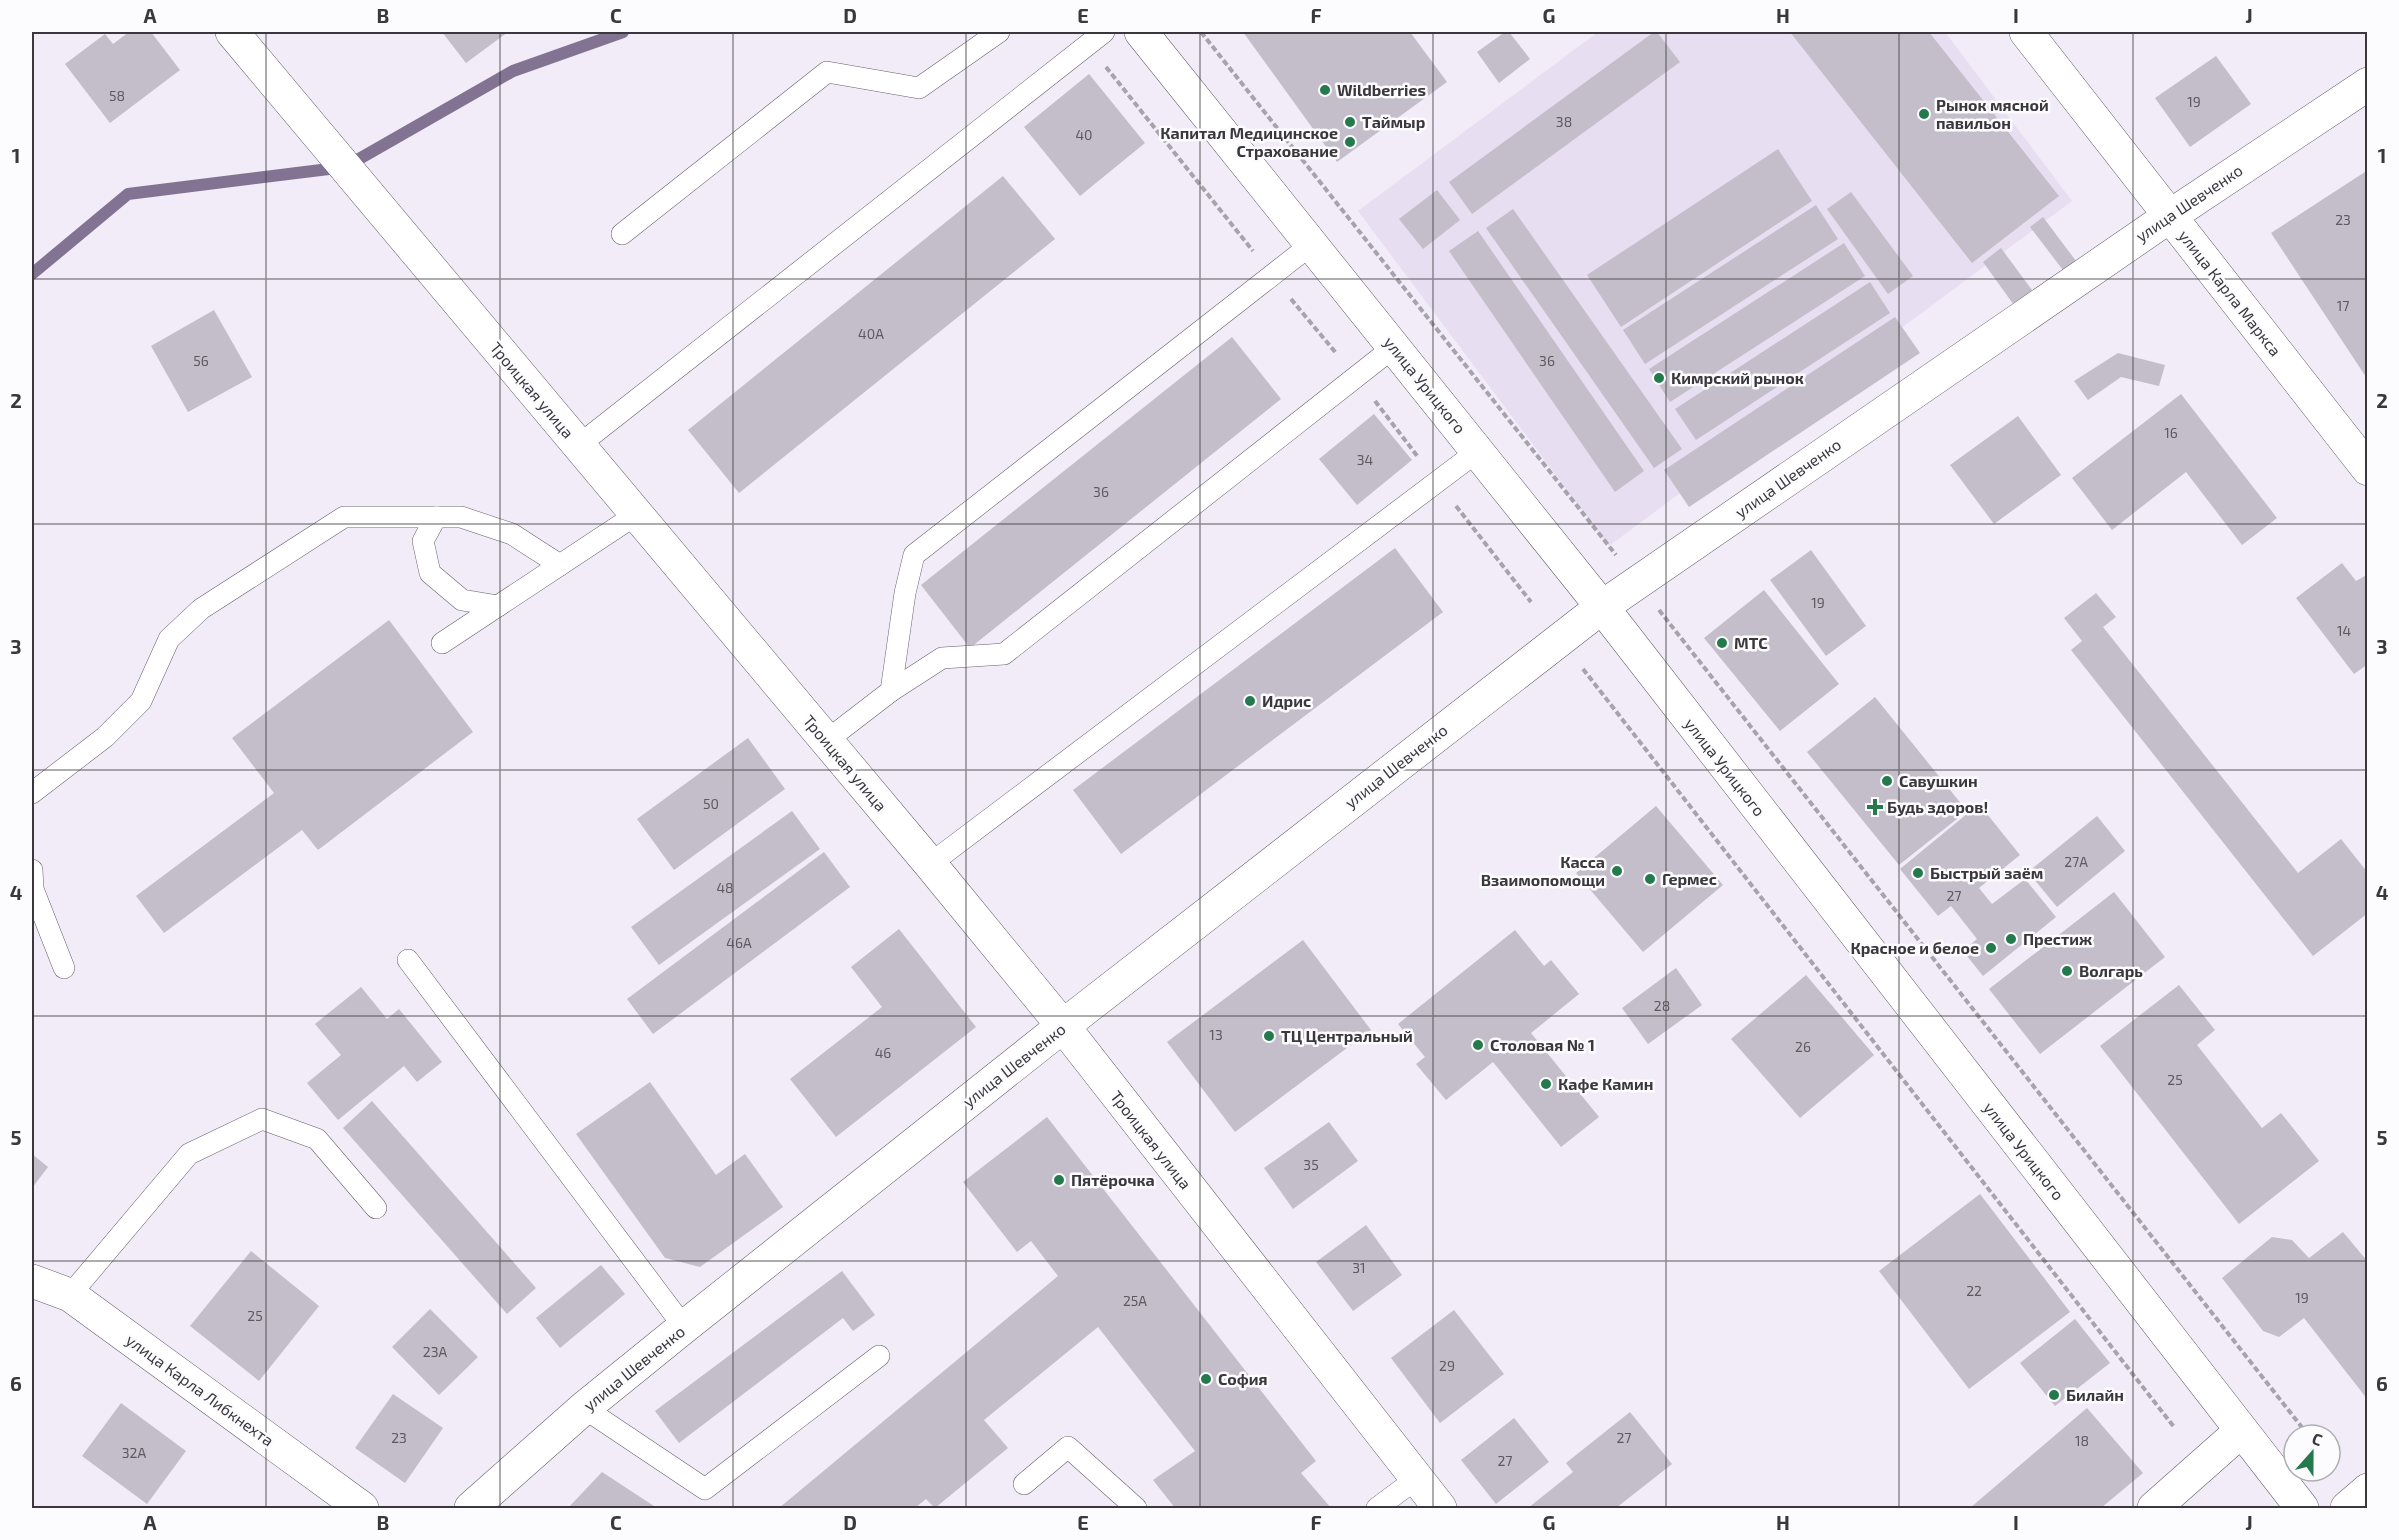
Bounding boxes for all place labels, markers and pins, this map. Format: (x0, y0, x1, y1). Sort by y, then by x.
place label: Wildberries (1337, 80, 1426, 99)
marker: Wildberries (1318, 83, 1332, 97)
place label: Рынок мясной павильон (1936, 95, 2049, 132)
marker: Рынок мясной павильон (1917, 107, 1931, 121)
place label: Таймыр (1362, 112, 1425, 131)
marker: Таймыр (1343, 115, 1357, 129)
place label: Капитал Медицинское Страхование (1160, 123, 1338, 160)
marker: Капитал Медицинское Страхование (1343, 135, 1357, 149)
place label: Кимрский рынок (1671, 368, 1804, 387)
marker: Кимрский рынок (1652, 371, 1666, 385)
place label: МТС (1734, 633, 1768, 652)
marker: МТС (1715, 636, 1729, 650)
place label: Идрис (1262, 691, 1311, 710)
marker: Идрис (1243, 694, 1257, 708)
place label: Савушкин (1899, 771, 1978, 790)
marker: Савушкин (1880, 774, 1894, 788)
place label: Будь здоров! (1887, 797, 1988, 816)
marker: Будь здоров! (1868, 800, 1882, 814)
place label: Касса Взаимопомощи (1481, 852, 1605, 889)
place label: Быстрый заём (1930, 863, 2043, 882)
marker: Касса Взаимопомощи (1610, 864, 1624, 878)
marker: Быстрый заём (1911, 866, 1925, 880)
place label: Гермес (1662, 869, 1717, 888)
marker: Гермес (1643, 872, 1657, 886)
place label: Престиж (2023, 929, 2092, 948)
marker: Престиж (2004, 932, 2018, 946)
place label: Красное и белое (1850, 938, 1979, 957)
marker: Красное и белое (1984, 941, 1998, 955)
place label: Волгарь (2079, 961, 2143, 980)
marker: Волгарь (2060, 964, 2074, 978)
place label: ТЦ Центральный (1281, 1026, 1413, 1045)
marker: ТЦ Центральный (1262, 1029, 1276, 1043)
place label: Столовая № 1 (1490, 1035, 1595, 1054)
marker: Столовая № 1 (1471, 1038, 1485, 1052)
place label: Кафе Камин (1558, 1074, 1653, 1093)
marker: Кафе Камин (1539, 1077, 1553, 1091)
place label: Пятёрочка (1071, 1170, 1155, 1189)
marker: Пятёрочка (1052, 1173, 1066, 1187)
place label: София (1218, 1369, 1268, 1388)
marker: София (1199, 1372, 1213, 1386)
place label: Билайн (2066, 1385, 2124, 1404)
marker: Билайн (2047, 1388, 2061, 1402)

